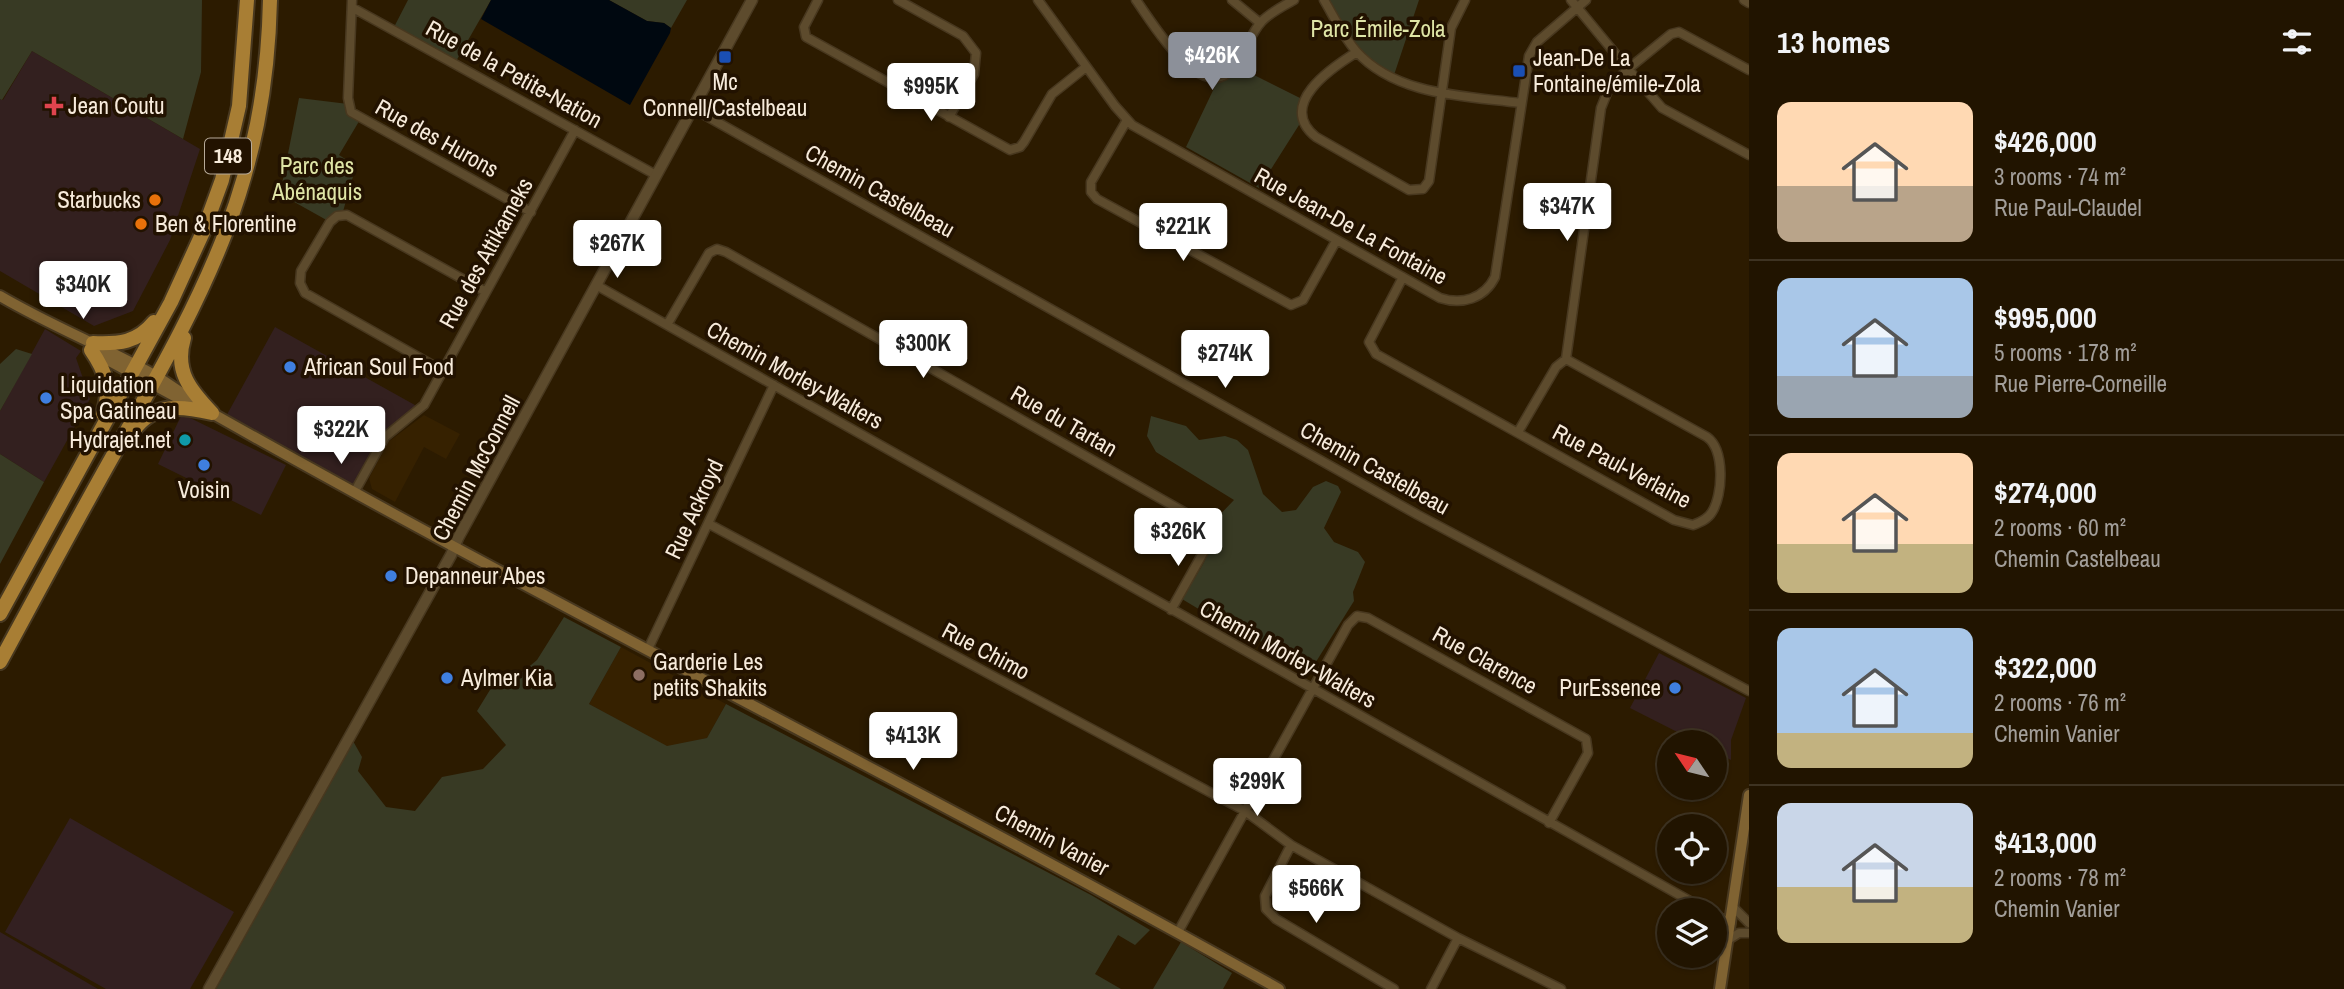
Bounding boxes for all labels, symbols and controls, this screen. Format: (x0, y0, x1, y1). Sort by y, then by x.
street label: Rue de la Petite-Nation (421, 12, 608, 135)
park label: Parc Émile-Zola (1310, 13, 1446, 44)
text: 13 homes (1777, 22, 1891, 62)
icon: filters (2278, 23, 2316, 61)
pin: $426K (1163, 32, 1261, 92)
text: $426K (1184, 39, 1240, 70)
place label: Jean-De La Fontaine/émile-Zola (1533, 42, 1701, 99)
marker: Mc Connell/Castelbeau (717, 49, 733, 65)
marker: Jean-De La Fontaine/émile-Zola (1511, 63, 1527, 79)
pin: $995K (882, 64, 980, 123)
place label: Mc Connell/Castelbeau (643, 66, 807, 123)
text: $995K (903, 70, 959, 101)
place label: Jean Coutu (68, 90, 164, 121)
street label: Rue des Hurons (370, 91, 504, 184)
marker: Jean Coutu (46, 98, 62, 114)
text: $426,000 (1994, 121, 2097, 161)
icon: home (1833, 130, 1917, 214)
street label: Chemin Castelbeau (800, 137, 961, 245)
road number: 148 (205, 138, 251, 174)
park label: Parc des Abénaquis (271, 150, 362, 207)
street label: Rue Jean-De La Fontaine (1249, 160, 1453, 292)
text: 3 rooms · 74 m² (1994, 161, 2126, 192)
street label: Rue des Attikameks (431, 172, 540, 334)
place label: Starbucks (57, 184, 141, 215)
pin: $347K (1518, 184, 1616, 243)
text: $347K (1539, 190, 1595, 221)
marker: Starbucks (147, 192, 163, 208)
text: Rue Paul-Claudel (1994, 192, 2142, 223)
pin: $221K (1134, 204, 1232, 263)
place label: Ben & Florentine (155, 208, 297, 239)
text: $221K (1155, 210, 1211, 241)
marker: Ben & Florentine (133, 216, 149, 232)
pin: $267K (568, 220, 666, 280)
text: $267K (589, 227, 645, 258)
pin: $340K (34, 262, 132, 321)
text: $340K (55, 268, 111, 299)
text: $995,000 (1994, 297, 2097, 337)
icon: home (1833, 306, 1917, 390)
street label: Chemin Morley-Walters (701, 313, 889, 436)
pin: $300K (874, 320, 972, 380)
text: $300K (895, 327, 951, 358)
pin: $274K (1176, 330, 1274, 390)
text: $274K (1197, 337, 1253, 368)
text: 5 rooms · 178 m² (1994, 337, 2137, 368)
place label: African Soul Food (303, 351, 454, 382)
marker: African Soul Food (282, 359, 298, 375)
text: Rue Pierre-Corneille (1994, 368, 2167, 399)
place label: Liquidation Spa Gatineau (60, 369, 176, 426)
street label: Rue du Tartan (1005, 378, 1123, 464)
marker: Liquidation Spa Gatineau (38, 390, 54, 406)
street label: Chemin McConnell (424, 390, 527, 546)
pin: $322K (292, 406, 390, 466)
text: $322K (313, 413, 369, 444)
street label: Chemin Castelbeau (1295, 414, 1456, 522)
street label: Rue Paul-Verlaine (1547, 416, 1697, 515)
place label: Hydrajet.net (69, 424, 171, 455)
marker: Hydrajet.net (177, 432, 193, 448)
street label: Rue Ackroyd (657, 454, 730, 564)
marker: Voisin (196, 457, 212, 473)
text: $274,000 (1994, 472, 2097, 512)
place label: Voisin (178, 474, 230, 505)
icon: home (1833, 481, 1917, 565)
pin: $326K (1129, 508, 1227, 568)
text: 2 rooms · 60 m² (1994, 512, 2126, 543)
text: $326K (1150, 515, 1206, 546)
text: Chemin Castelbeau (1994, 543, 2161, 574)
place label: Depanneur Abes (405, 560, 546, 591)
marker: Depanneur Abes (383, 568, 399, 584)
street label: Chemin Morley-Walters (1194, 592, 1382, 715)
street label: Rue Chimo (937, 614, 1036, 687)
street label: Rue Clarence (1427, 618, 1543, 701)
place label: Garderie Les petits Shakits (653, 646, 767, 703)
text: $322,000 (1994, 647, 2097, 687)
icon: home (1833, 656, 1917, 740)
place label: Aylmer Kia (460, 662, 553, 693)
marker: Garderie Les petits Shakits (631, 667, 647, 683)
marker: Aylmer Kia (439, 670, 455, 686)
place label: PurEssence (1559, 672, 1661, 703)
marker: PurEssence (1667, 680, 1683, 696)
text: 2 rooms · 76 m² (1994, 687, 2126, 718)
pin: $413K (864, 712, 962, 772)
text: Chemin Vanier (1994, 718, 2119, 749)
text: $413K (885, 719, 941, 750)
north arrow (1657, 730, 1727, 800)
map controls (1657, 730, 1727, 968)
pin: $299K (1208, 758, 1306, 818)
text: $299K (1229, 765, 1285, 796)
street label: Chemin Vanier (990, 796, 1116, 883)
button: locate (1657, 814, 1727, 884)
text: $413,000 (1994, 822, 2097, 862)
icon: home (1833, 831, 1917, 915)
text: 2 rooms · 78 m² (1994, 862, 2126, 893)
pin: $566K (1267, 866, 1365, 925)
text: $566K (1288, 872, 1344, 903)
text: Chemin Vanier (1994, 893, 2119, 924)
button: layers (1657, 898, 1727, 968)

